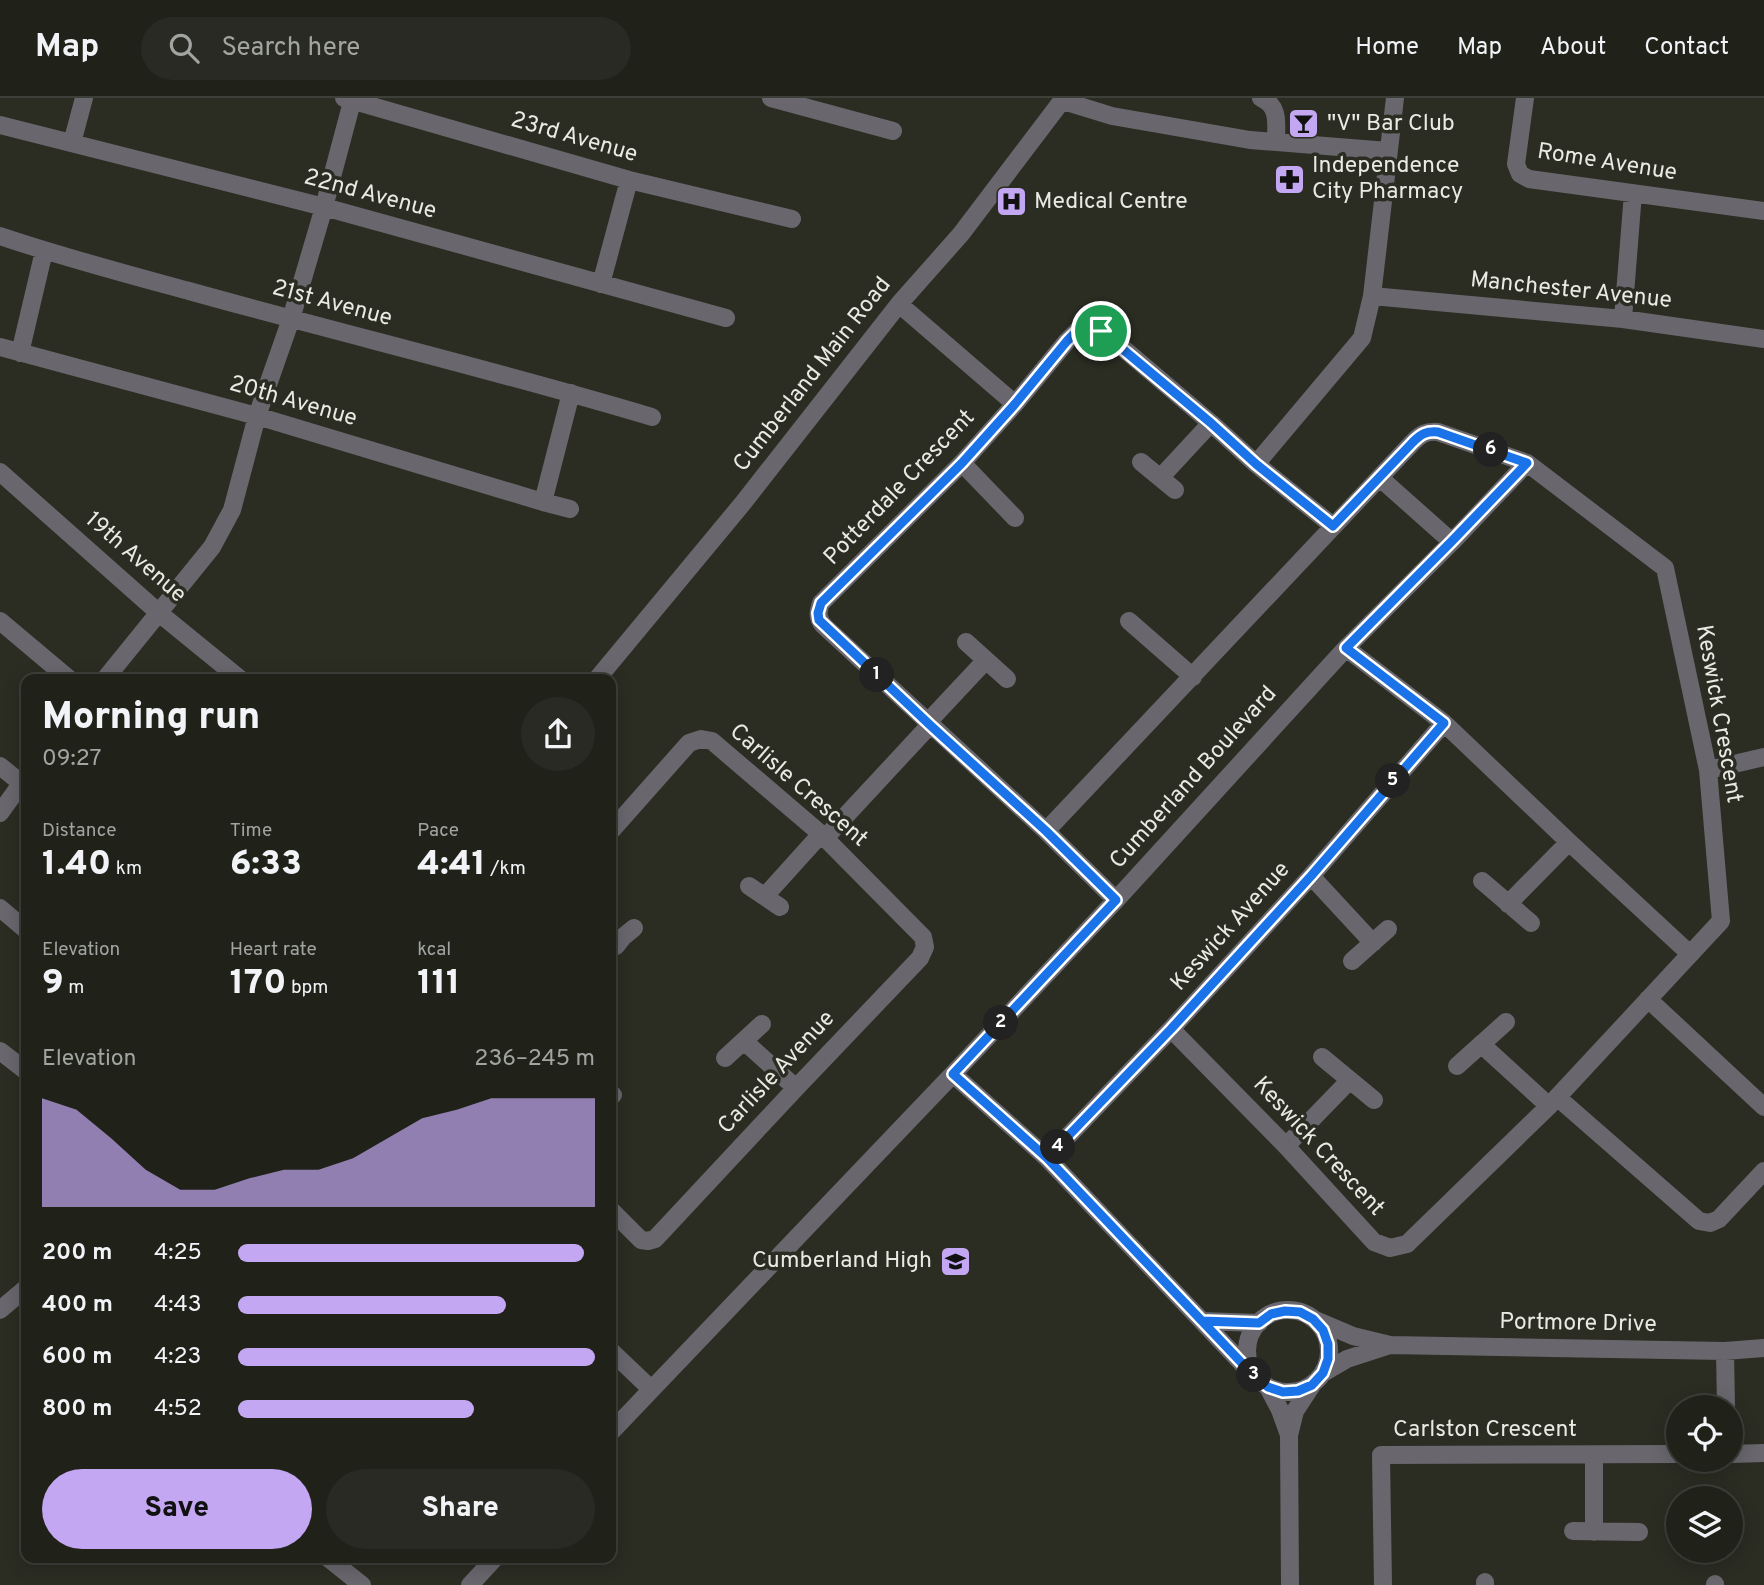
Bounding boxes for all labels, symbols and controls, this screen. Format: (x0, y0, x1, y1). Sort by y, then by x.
search box (141, 17, 631, 80)
text: Map (35, 27, 99, 69)
icon: search (165, 29, 203, 67)
text: Search here (221, 32, 360, 65)
text: Home (1355, 33, 1419, 63)
text: Map (1457, 33, 1502, 63)
text: About (1540, 33, 1606, 63)
text: Contact (1644, 33, 1729, 63)
street label: 23rd Avenue (507, 106, 641, 170)
bar icon: "V" Bar Club (1287, 107, 1321, 141)
place label: "V" Bar Club (1327, 110, 1455, 139)
street label: Rome Avenue (1535, 138, 1679, 188)
place label: Independence City Pharmacy (1312, 152, 1463, 207)
pharmacy icon: Independence City Pharmacy (1272, 162, 1306, 196)
street label: 22nd Avenue (301, 163, 439, 227)
hospital icon: Medical Centre (994, 185, 1028, 219)
place label: Medical Centre (1034, 188, 1188, 217)
street label: Manchester Avenue (1469, 266, 1673, 316)
street label: Cumberland Main Road (728, 272, 898, 478)
street label: 21st Avenue (269, 274, 395, 334)
pin (1071, 301, 1131, 361)
icon: arrive (1082, 312, 1120, 350)
street label: 20th Avenue (226, 370, 360, 434)
street label: Potterdale Crescent (818, 404, 982, 572)
pin: 6 (1474, 432, 1508, 468)
text: 6 (1485, 437, 1496, 461)
street label: 19th Avenue (78, 506, 192, 610)
street label: Keswick Crescent (1688, 623, 1748, 805)
pin: 1 (860, 658, 894, 692)
text: 1 (873, 662, 880, 686)
street label: Cumberland Boulevard (1104, 681, 1284, 875)
text: Morning run (42, 694, 260, 743)
button: share (521, 697, 595, 771)
street label: Carlisle Crescent (723, 718, 873, 854)
text: 09:27 (42, 745, 102, 774)
pin: 5 (1376, 764, 1410, 798)
text: 5 (1387, 768, 1398, 792)
text: Distance (42, 819, 117, 843)
text: Time (230, 819, 272, 843)
text: Pace (417, 819, 459, 843)
text: 1.40 (42, 843, 111, 887)
text: 6:33 (230, 843, 302, 887)
text: 4:41 (417, 843, 486, 887)
street label: Keswick Avenue (1165, 856, 1297, 998)
text: km (111, 857, 142, 881)
text: /km (486, 857, 526, 881)
text: Elevation (42, 938, 120, 962)
text: Heart rate (230, 938, 317, 962)
text: kcal (417, 938, 451, 962)
text: 9 (42, 962, 64, 1006)
text: 170 (230, 962, 286, 1006)
text: 111 (417, 962, 460, 1006)
text: m (64, 976, 84, 1000)
text: bpm (286, 976, 328, 1000)
street label: Carlisle Avenue (712, 1005, 842, 1141)
pin: 2 (984, 1006, 1018, 1040)
text: 2 (995, 1010, 1006, 1034)
text: Elevation (42, 1045, 137, 1074)
text: 236–245 m (474, 1045, 595, 1074)
street label: Keswick Crescent (1246, 1071, 1390, 1223)
pin: 4 (1040, 1130, 1076, 1164)
text: 4 (1051, 1134, 1064, 1158)
text: 200 m (42, 1239, 112, 1268)
text: 4:25 (154, 1239, 202, 1268)
school or university icon: Cumberland High (938, 1244, 972, 1278)
place label: Cumberland High (752, 1247, 932, 1276)
text: 400 m (42, 1291, 113, 1320)
text: 4:43 (154, 1291, 202, 1320)
street label: Portmore Drive (1499, 1308, 1657, 1340)
text: 600 m (42, 1343, 112, 1372)
text: 4:23 (154, 1343, 201, 1372)
pin: 3 (1236, 1358, 1272, 1392)
text: 3 (1248, 1362, 1259, 1386)
text: 800 m (42, 1395, 112, 1424)
text: 4:52 (154, 1395, 202, 1424)
map controls (1666, 1395, 1743, 1563)
button: locate (1666, 1395, 1743, 1472)
street label: Carlston Crescent (1393, 1416, 1577, 1445)
button: Save (42, 1469, 312, 1549)
button: Share (326, 1469, 595, 1549)
button: layers (1666, 1486, 1743, 1563)

